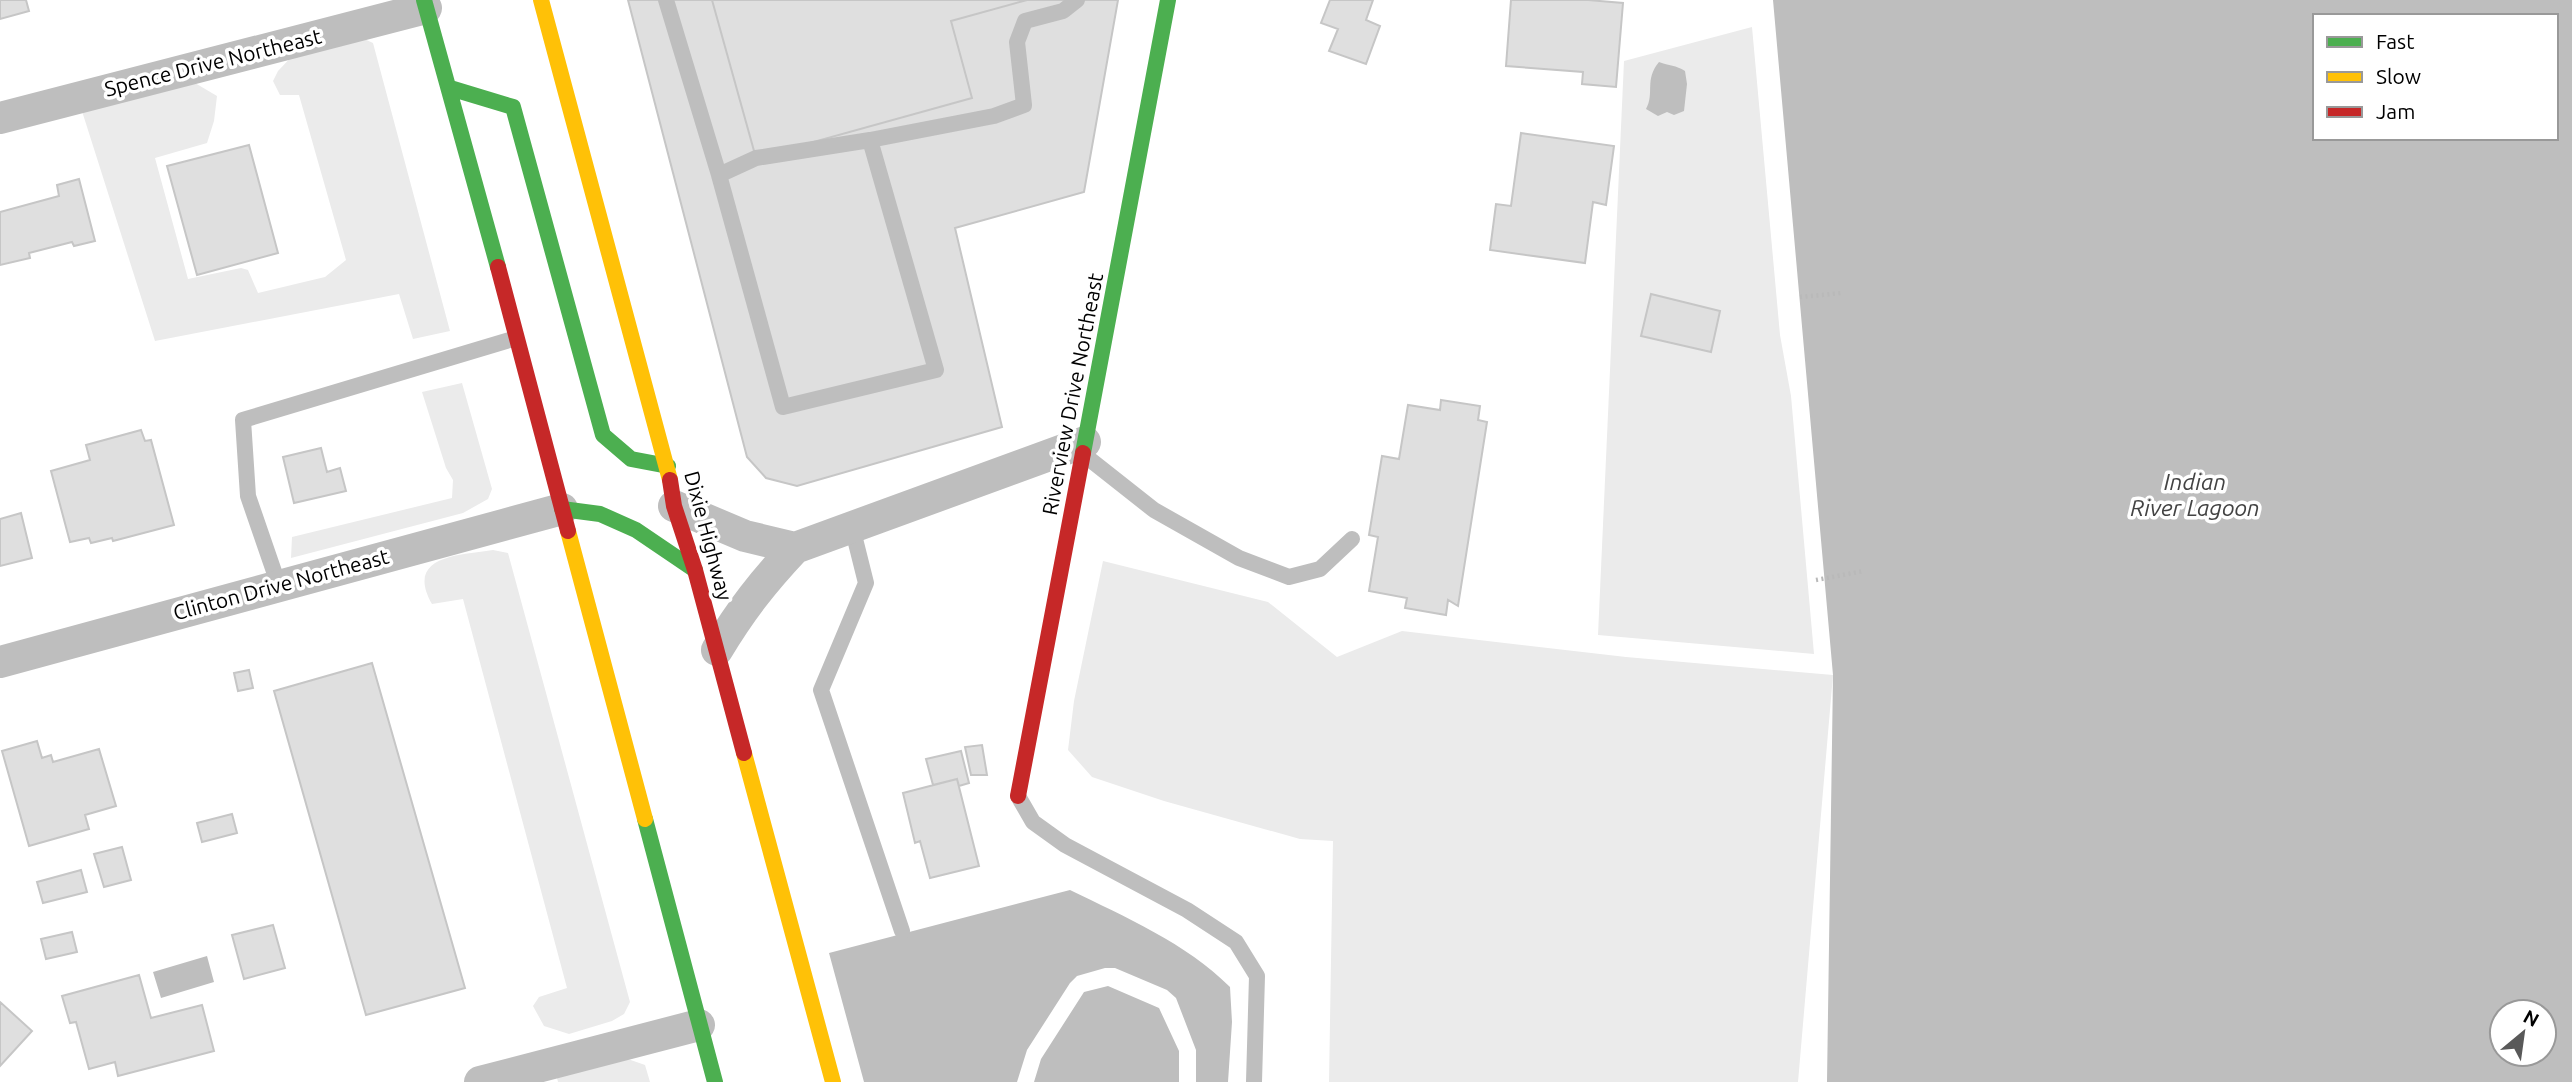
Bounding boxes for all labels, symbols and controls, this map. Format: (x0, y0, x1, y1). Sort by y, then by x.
legend (2313, 14, 2558, 140)
street label: Spence Drive Northeast (102, 23, 324, 101)
text: Fast (2376, 29, 2414, 53)
text: Slow (2376, 64, 2421, 88)
text: Jam (2376, 99, 2415, 123)
street label: Riverview Drive Northeast (1037, 271, 1107, 517)
street label: Dixie Highway (680, 468, 738, 603)
water label: Indian River Lagoon (2130, 469, 2260, 520)
street label: Clinton Drive Northeast (170, 544, 391, 624)
north arrow (2488, 998, 2558, 1068)
text: N (2520, 1005, 2543, 1031)

